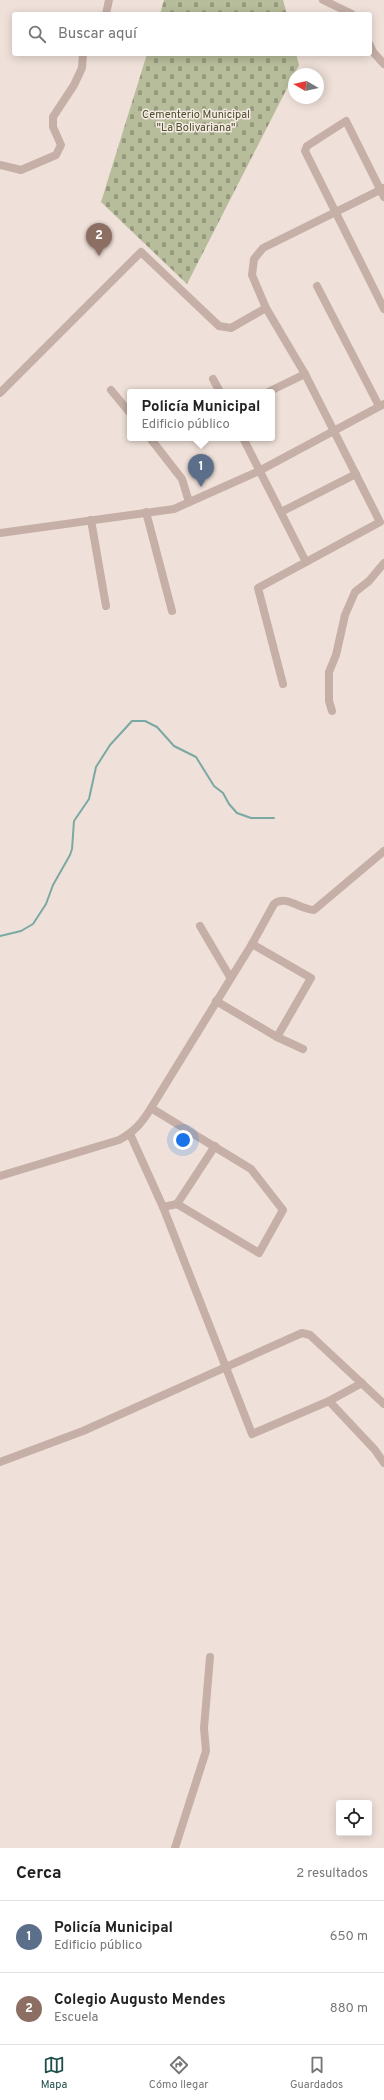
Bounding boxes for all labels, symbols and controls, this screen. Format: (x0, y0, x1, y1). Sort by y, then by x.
search box (12, 12, 372, 56)
icon: search (26, 23, 48, 45)
text: Buscar aquí (58, 25, 137, 44)
north arrow (288, 68, 324, 104)
park label: Cementerio Municipal "La Bolivariana" (142, 108, 250, 135)
pin: 2 (86, 223, 112, 256)
popup (127, 389, 275, 441)
text: Policía Municipal (142, 398, 260, 417)
text: Edificio público (142, 417, 230, 433)
pin: 1 (188, 454, 214, 487)
your location (173, 1130, 193, 1150)
map controls (336, 1800, 372, 1836)
button: locate (336, 1800, 372, 1836)
text: Cerca (16, 1863, 62, 1885)
text: 2 resultados (296, 1866, 368, 1882)
text: Policía Municipal (54, 1919, 173, 1938)
text: 1 (26, 1929, 32, 1945)
text: 650 m (330, 1929, 368, 1945)
text: Edificio público (54, 1938, 142, 1954)
text: Colegio Augusto Mendes (54, 1991, 226, 2010)
text: 2 (25, 2001, 33, 2017)
text: 880 m (330, 2001, 368, 2017)
text: Escuela (54, 2010, 98, 2026)
tab: Mapa (41, 2054, 67, 2092)
tab: Cómo llegar (149, 2054, 209, 2092)
tab: Guardados (290, 2054, 343, 2092)

